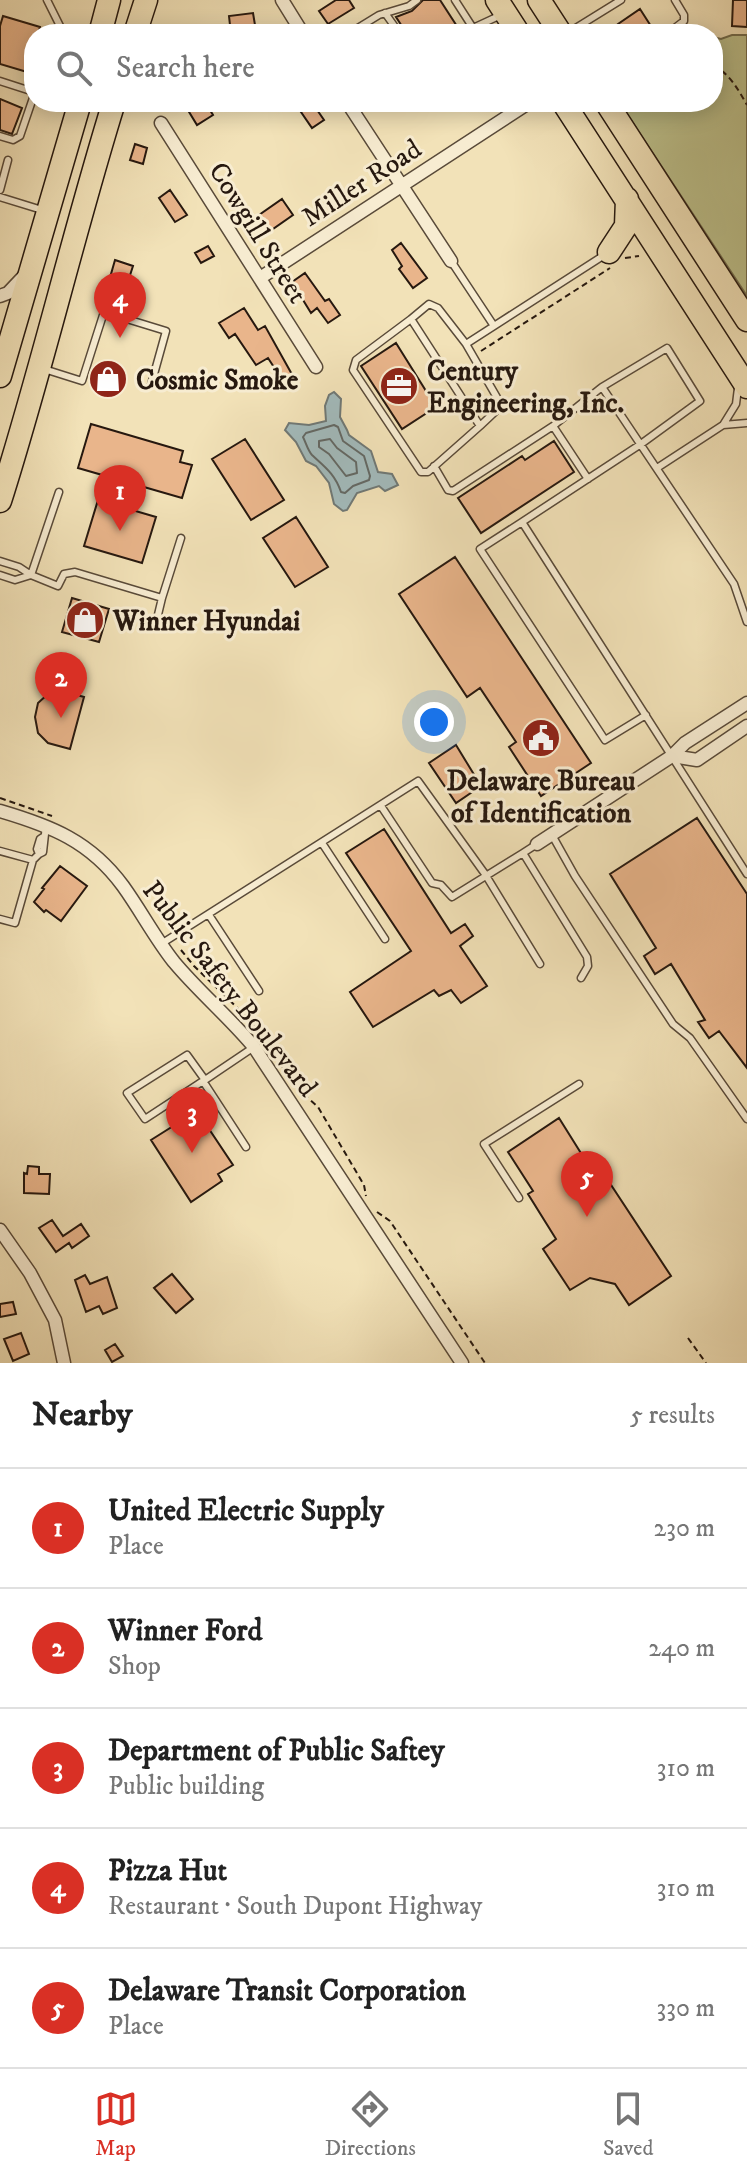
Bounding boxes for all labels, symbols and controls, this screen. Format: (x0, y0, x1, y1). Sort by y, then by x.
search box (24, 24, 723, 112)
icon: search (52, 46, 96, 90)
text: Search here (116, 50, 255, 87)
street label: Miller Road (295, 132, 428, 235)
street label: Cowgill Street (200, 156, 315, 310)
pin: 4 (94, 272, 146, 338)
place label: Century Engineering, Inc. (427, 354, 624, 421)
shop icon: Cosmic Smoke (87, 358, 129, 400)
place label: Cosmic Smoke (136, 363, 299, 398)
office icon: Century Engineering, Inc. (378, 365, 420, 407)
pin: 1 (94, 465, 146, 531)
shop icon: Winner Hyundai (64, 599, 106, 641)
place label: Winner Hyundai (112, 604, 300, 639)
pin: 2 (35, 652, 87, 718)
your location (414, 702, 454, 742)
public building icon: Delaware Bureau of Identification (520, 717, 562, 759)
place label: Delaware Bureau of Identification (446, 764, 636, 831)
street label: Public Safety Boulevard (134, 874, 325, 1104)
pin: 3 (166, 1087, 218, 1153)
pin: 5 (561, 1151, 613, 1217)
text: Nearby (32, 1394, 133, 1436)
text: 5 results (630, 1399, 715, 1432)
text: United Electric Supply (108, 1493, 384, 1530)
text: 1 (53, 1512, 63, 1545)
text: 230 m (653, 1512, 715, 1545)
text: Place (108, 1530, 164, 1563)
text: Winner Ford (108, 1613, 262, 1650)
text: 2 (52, 1632, 64, 1665)
text: 240 m (648, 1632, 715, 1665)
text: Shop (108, 1650, 161, 1683)
text: Department of Public Saftey (108, 1733, 444, 1770)
text: 3 (53, 1752, 63, 1785)
text: 310 m (657, 1752, 715, 1785)
text: Public building (108, 1770, 264, 1803)
text: Pizza Hut (108, 1853, 227, 1890)
text: 4 (51, 1872, 65, 1905)
text: 310 m (657, 1872, 715, 1905)
text: Restaurant · South Dupont Highway (108, 1890, 482, 1923)
text: Delaware Transit Corporation (108, 1973, 466, 2010)
text: 5 (52, 1992, 64, 2025)
text: 330 m (657, 1992, 715, 2025)
text: Place (108, 2010, 164, 2043)
tab: Map (94, 2087, 138, 2162)
tab: Directions (325, 2087, 416, 2162)
tab: Saved (603, 2087, 653, 2162)

